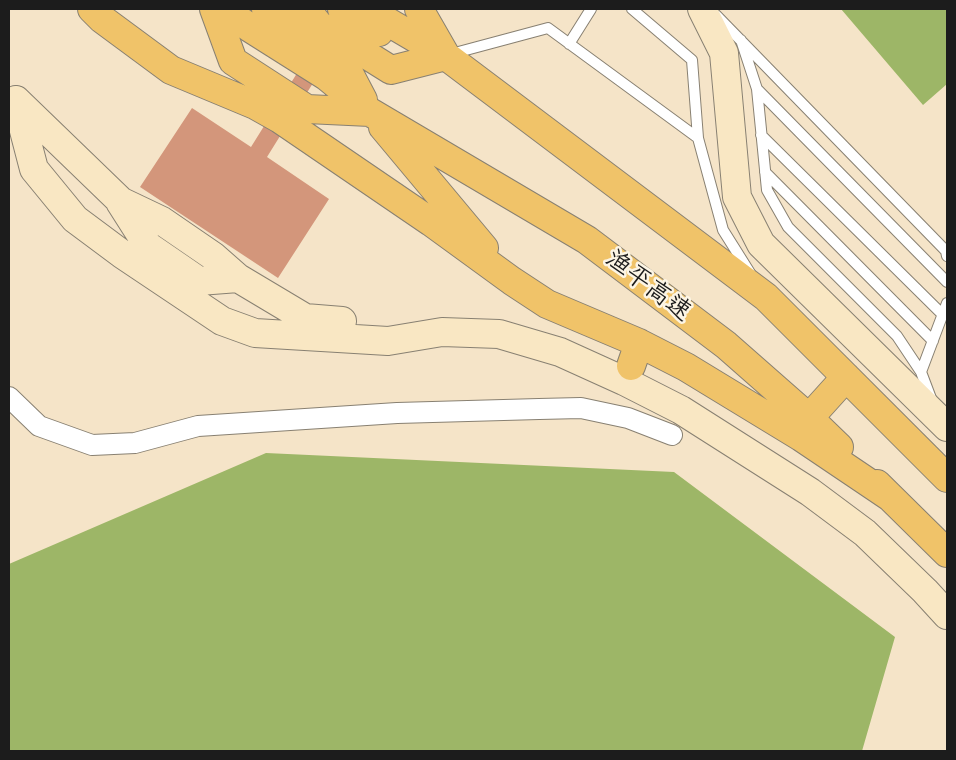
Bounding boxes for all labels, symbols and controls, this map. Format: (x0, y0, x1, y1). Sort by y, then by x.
street label: 渔平高速 (599, 244, 697, 328)

